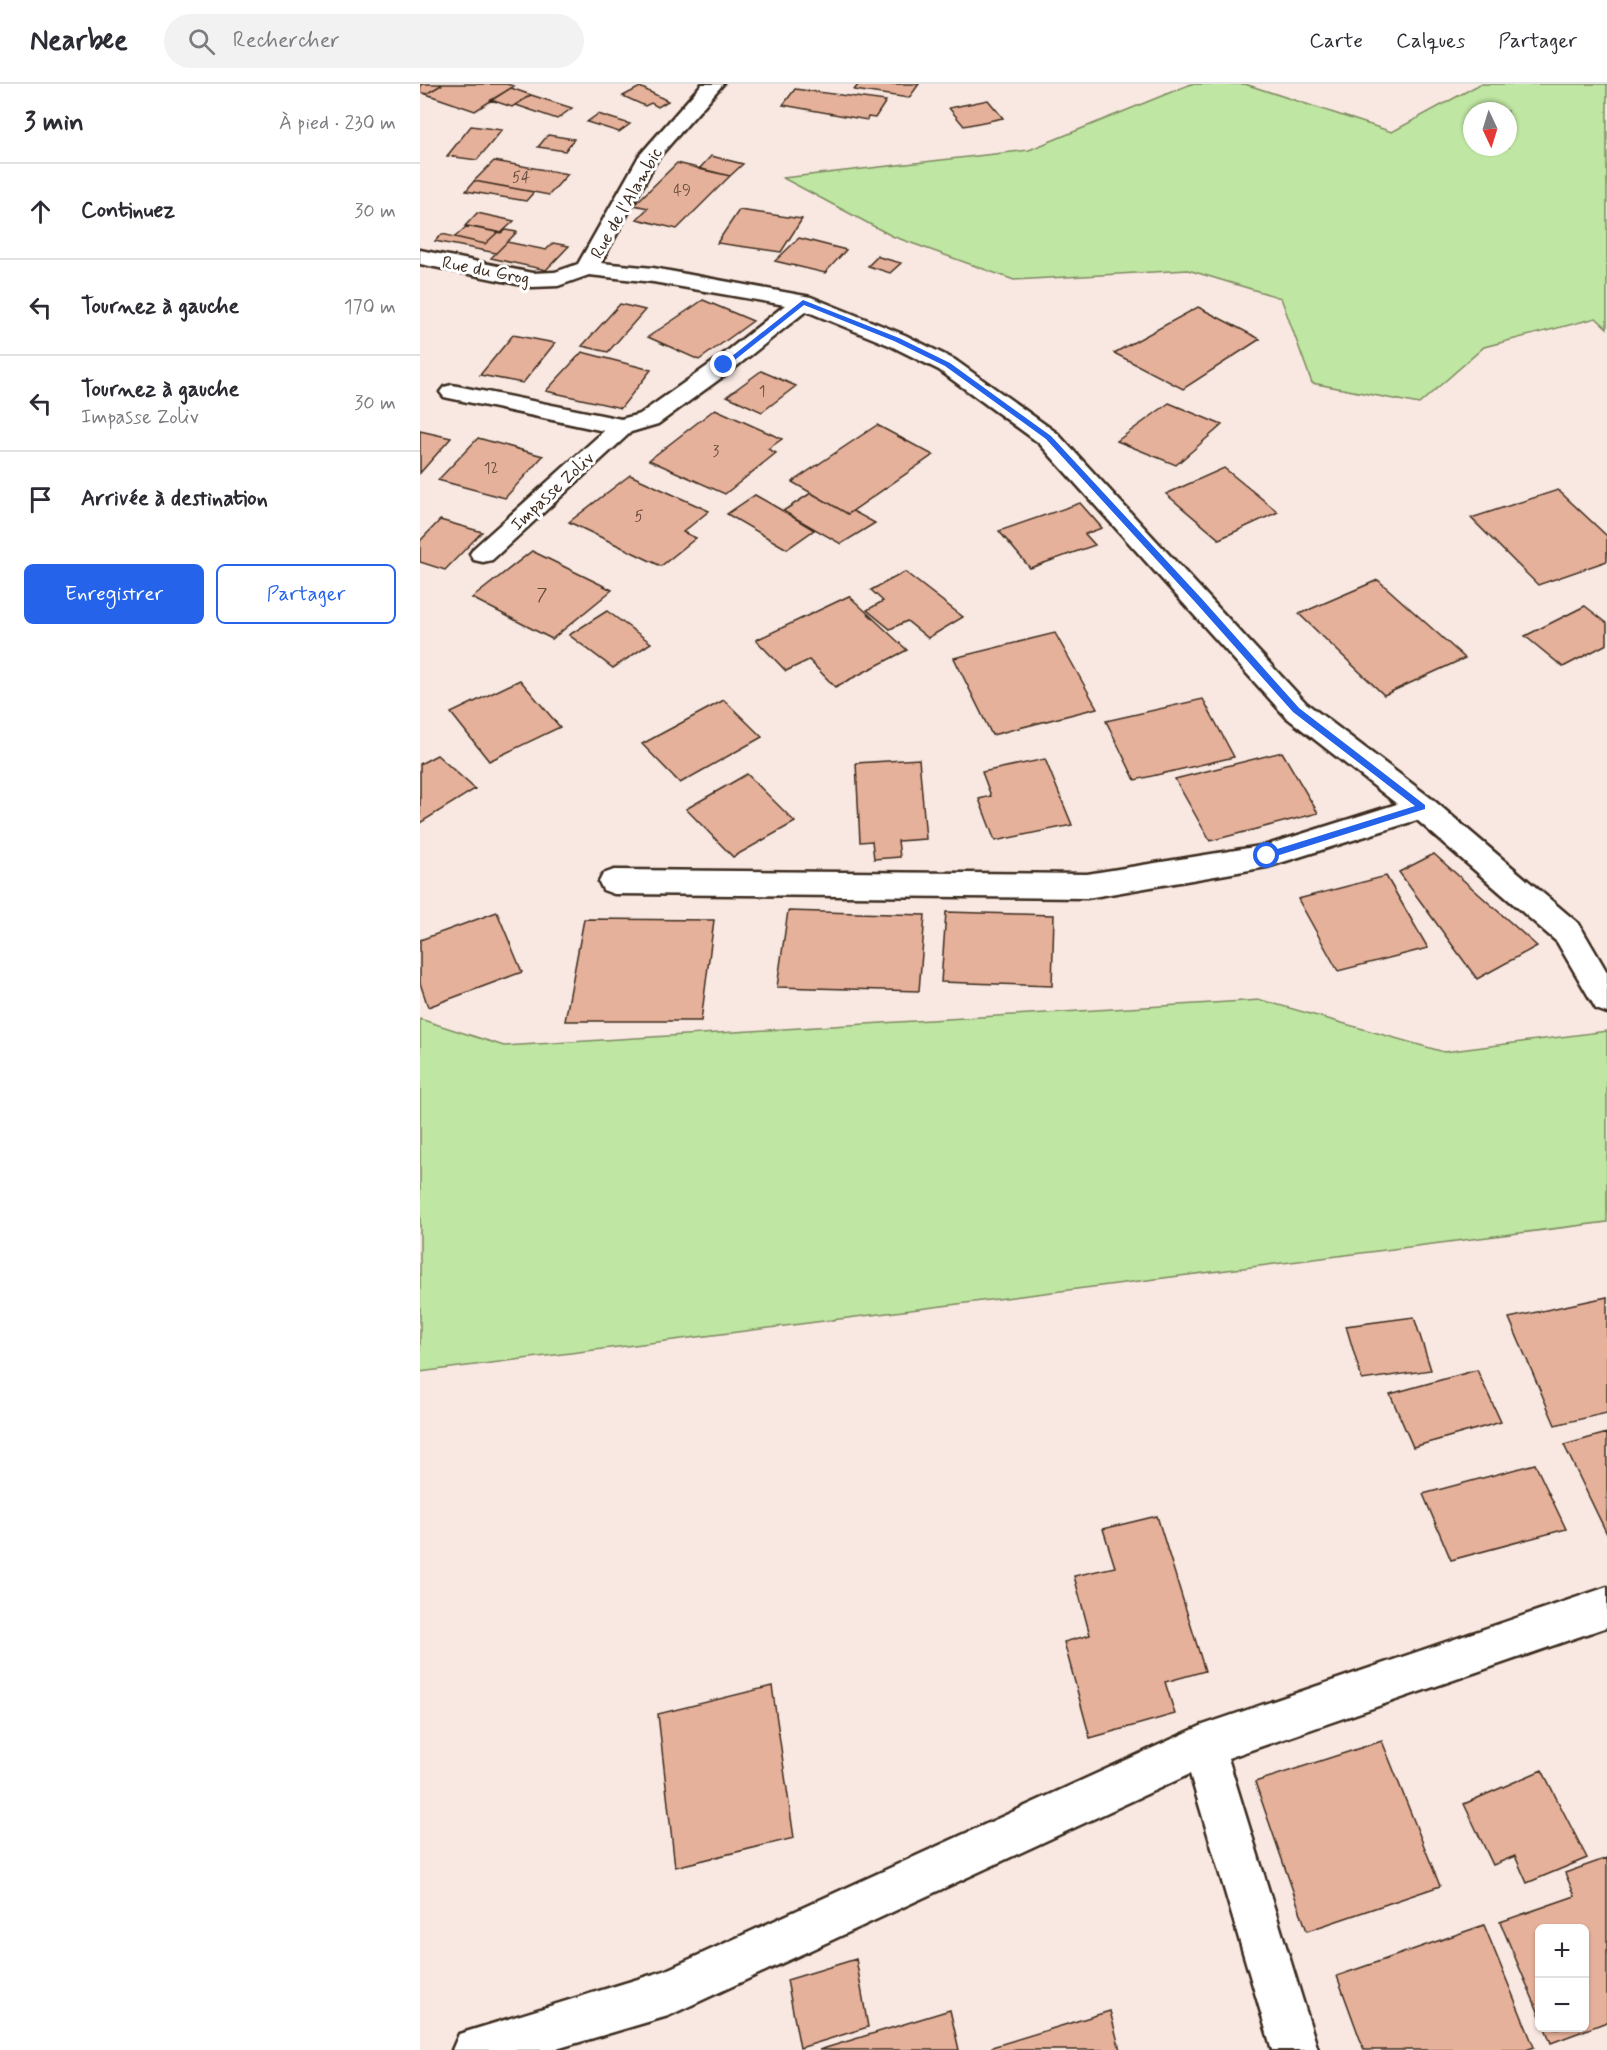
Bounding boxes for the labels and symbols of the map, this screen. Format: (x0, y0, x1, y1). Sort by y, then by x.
north arrow (1463, 102, 1517, 156)
street label: Rue de l'Alambic (585, 143, 668, 264)
house number: 54 (512, 168, 530, 188)
house number: 49 (673, 181, 691, 201)
street label: Rue du Grog (440, 251, 532, 291)
route end (710, 351, 736, 377)
house number: 1 (759, 382, 765, 402)
house number: 3 (713, 442, 720, 462)
street label: Impasse Zoliv (506, 447, 600, 537)
house number: 12 (484, 459, 498, 479)
house number: 5 (634, 507, 644, 527)
house number: 7 (537, 583, 548, 607)
route start (1253, 842, 1279, 868)

